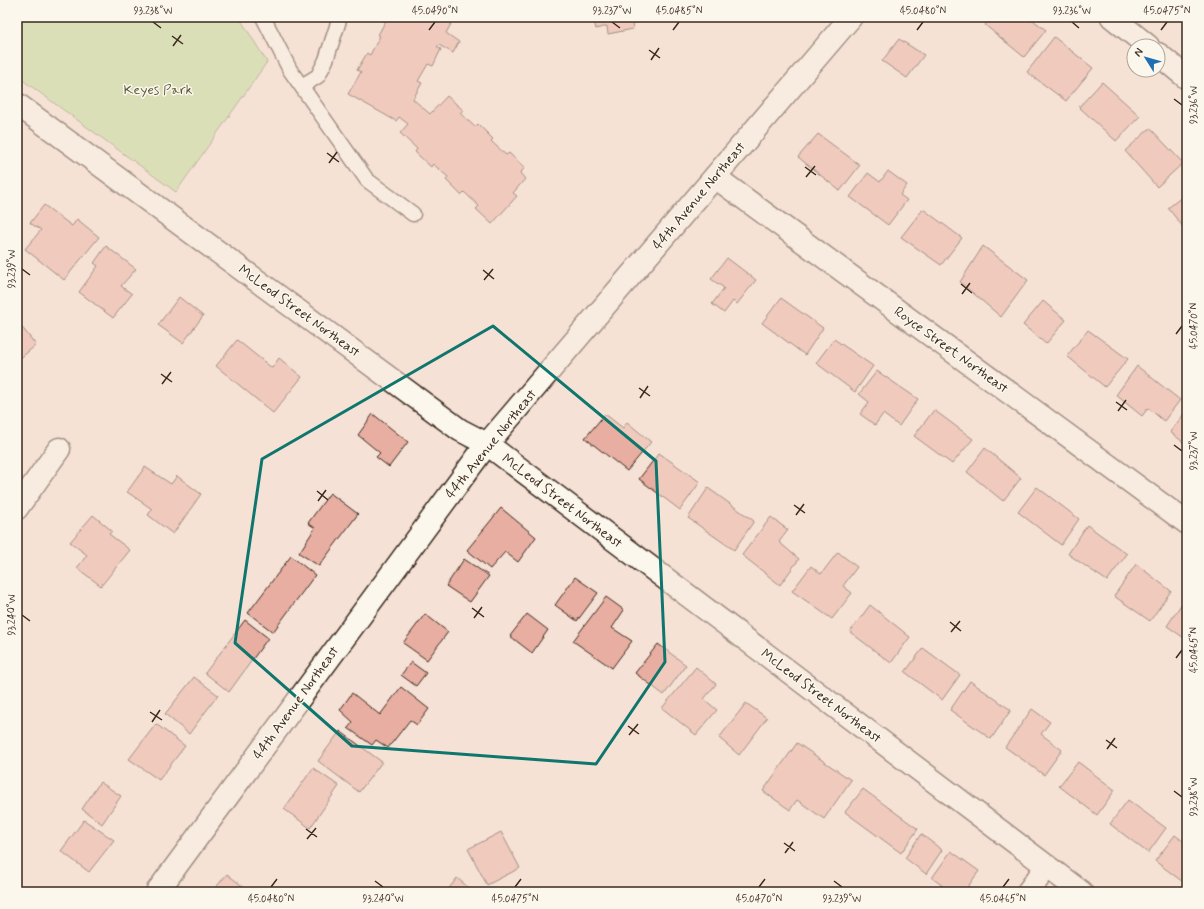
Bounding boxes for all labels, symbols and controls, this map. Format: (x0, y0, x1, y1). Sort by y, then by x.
text: 93.238°W (134, 4, 172, 18)
text: 45.0490°N (412, 4, 458, 18)
text: 93.237°W (593, 4, 631, 18)
text: 45.0485°N (656, 4, 703, 18)
text: 45.0480°N (900, 4, 946, 18)
text: 93.236°W (1053, 4, 1091, 18)
text: 45.0475°N (1144, 4, 1191, 18)
north arrow (1126, 38, 1166, 78)
text: N (1131, 45, 1147, 60)
park label: Keyes Park (123, 81, 193, 99)
text: 93.236°W (1187, 86, 1201, 124)
street label: 44th Avenue Northeast (649, 138, 750, 254)
text: 93.239°W (5, 250, 19, 288)
street label: McLeod Street Northeast (234, 261, 364, 362)
street label: Royce Street Northeast (890, 302, 1012, 398)
text: 45.0470°N (1187, 302, 1201, 349)
street label: 44th Avenue Northeast (441, 385, 541, 502)
text: 93.237°W (1187, 432, 1201, 470)
street label: McLeod Street Northeast (498, 450, 626, 552)
text: 93.240°W (5, 595, 19, 635)
text: 45.0465°N (1187, 627, 1201, 673)
street label: 44th Avenue Northeast (249, 643, 343, 763)
street label: McLeod Street Northeast (757, 645, 885, 747)
text: 93.238°W (1187, 778, 1201, 816)
text: 45.0480°N (248, 892, 294, 906)
text: 93.240°W (363, 892, 403, 906)
text: 45.0475°N (492, 892, 539, 906)
text: 45.0470°N (736, 892, 783, 906)
text: 93.239°W (823, 892, 861, 906)
text: 45.0465°N (980, 892, 1026, 906)

